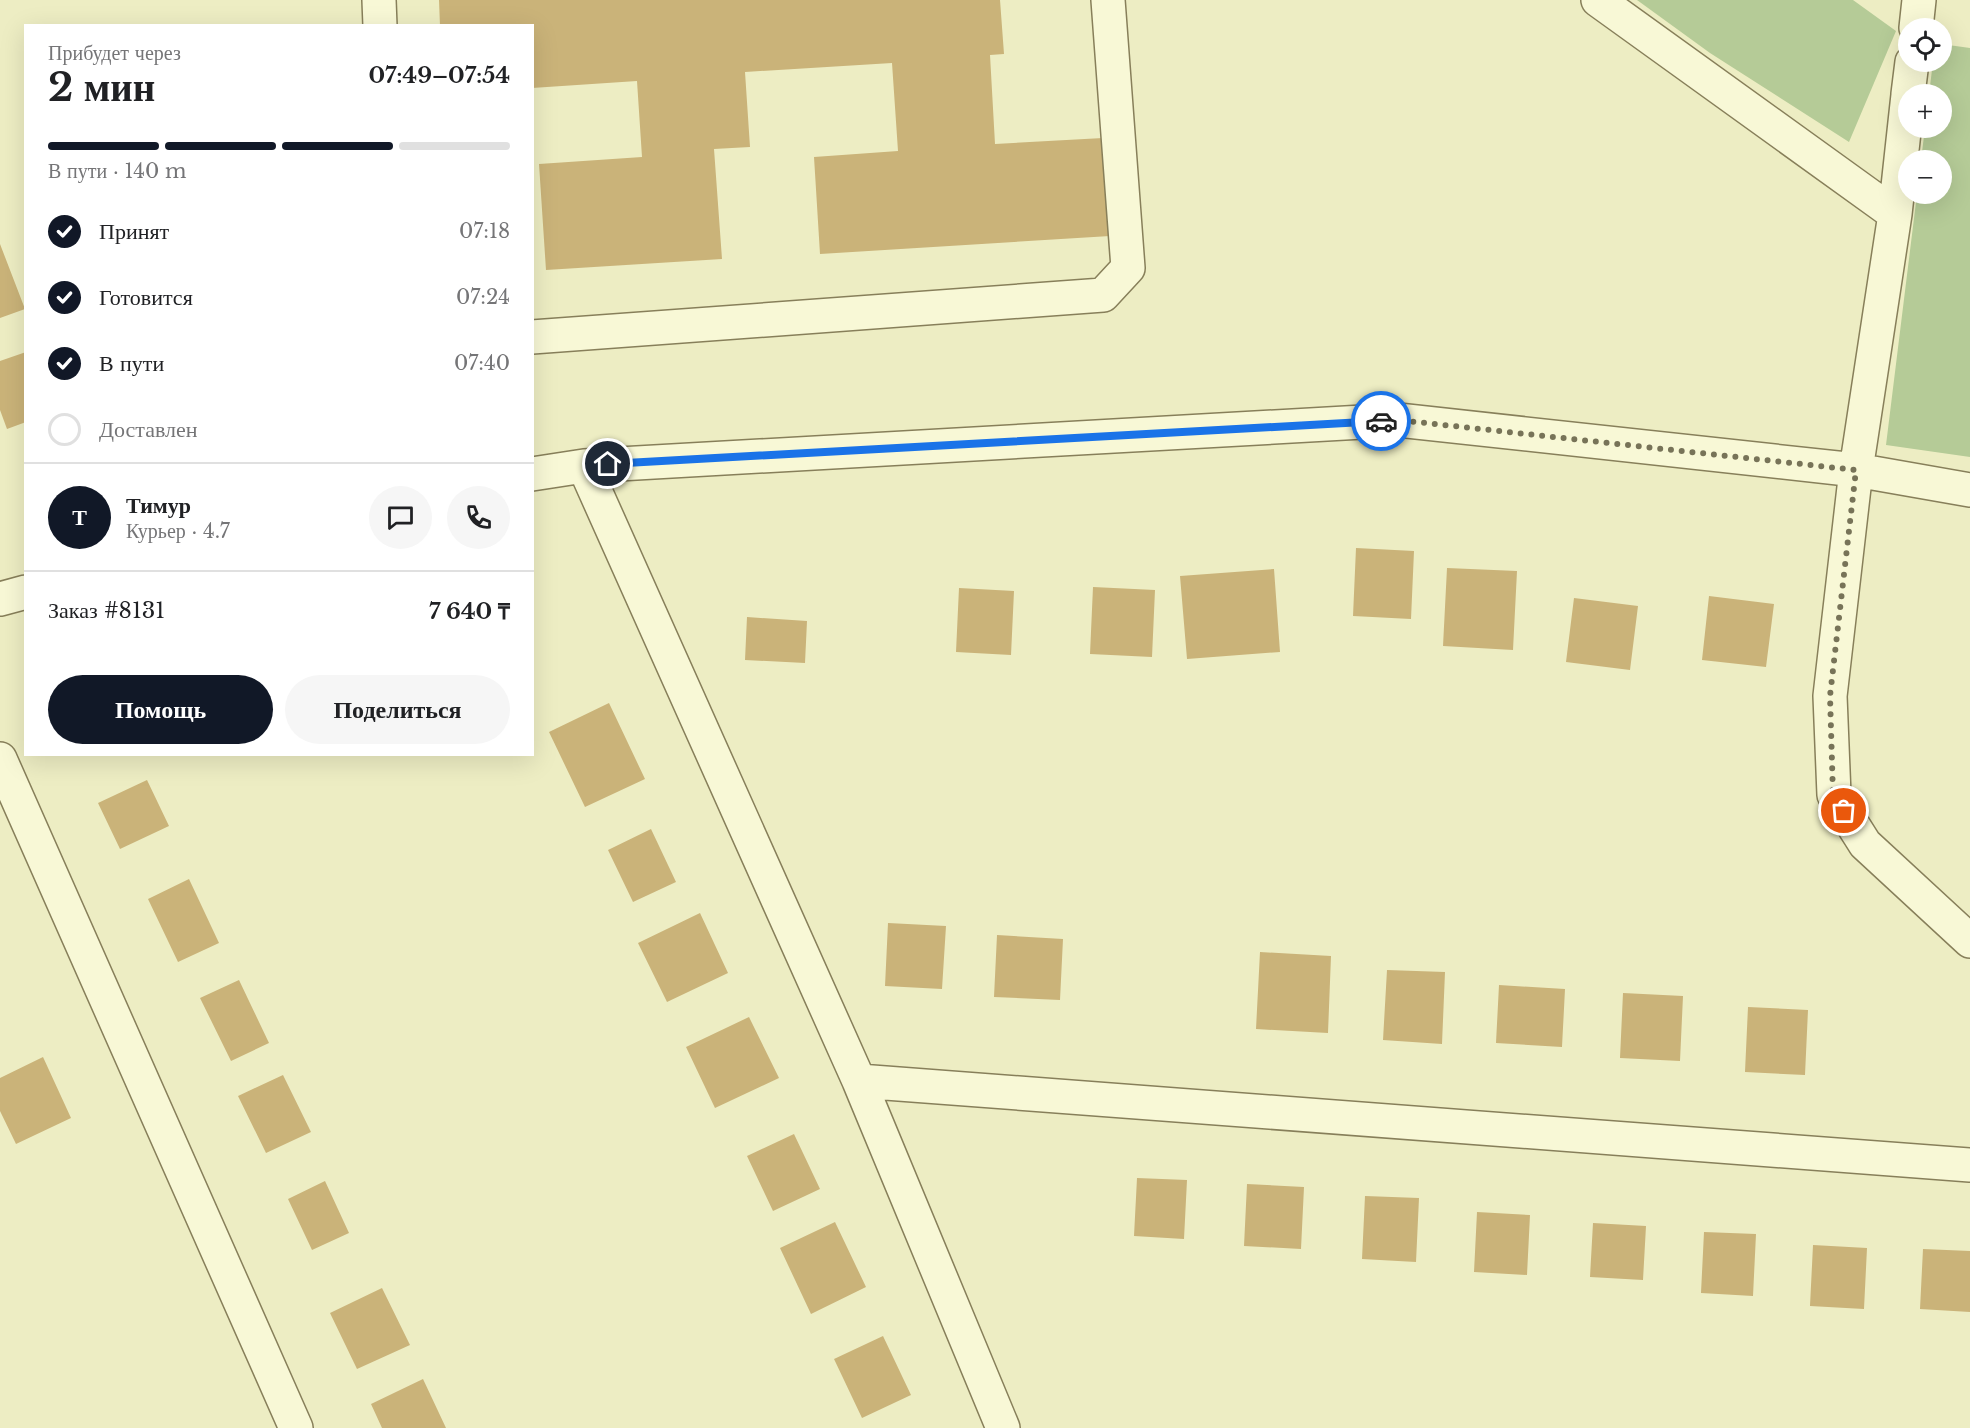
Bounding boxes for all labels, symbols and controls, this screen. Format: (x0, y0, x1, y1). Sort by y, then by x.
map controls (1898, 18, 1952, 204)
button: locate (1898, 18, 1952, 72)
text: Прибудет через (48, 41, 181, 65)
text: 07:49–07:54 (368, 62, 510, 89)
text: 2 мин (48, 63, 155, 112)
button: + (1898, 84, 1952, 138)
button: − (1898, 150, 1952, 204)
text: В пути · 140 m (48, 159, 187, 183)
icon: check (48, 215, 81, 248)
text: Принят (99, 218, 169, 245)
text: 07:18 (459, 219, 510, 243)
icon: check (48, 281, 81, 314)
text: Готовится (99, 284, 193, 311)
text: 07:24 (456, 285, 510, 309)
icon: check (48, 347, 81, 380)
text: В пути (99, 350, 164, 377)
text: 07:40 (454, 351, 510, 375)
courier (1351, 391, 1411, 451)
icon: car (1365, 405, 1398, 438)
text: Доставлен (99, 416, 198, 443)
pin (582, 438, 633, 489)
icon: home (591, 447, 624, 480)
button: chat (369, 486, 432, 549)
button: phone (447, 486, 510, 549)
text: Тимур (126, 492, 191, 519)
text: Т (72, 504, 87, 531)
text: Курьер · 4.7 (126, 519, 230, 543)
text: Заказ #8131 (48, 597, 165, 624)
text: 7 640 ₸ (429, 598, 510, 625)
button: Помощь (48, 675, 273, 744)
button: Поделиться (285, 675, 510, 744)
pin (1818, 785, 1869, 836)
icon: bag (1827, 794, 1860, 827)

